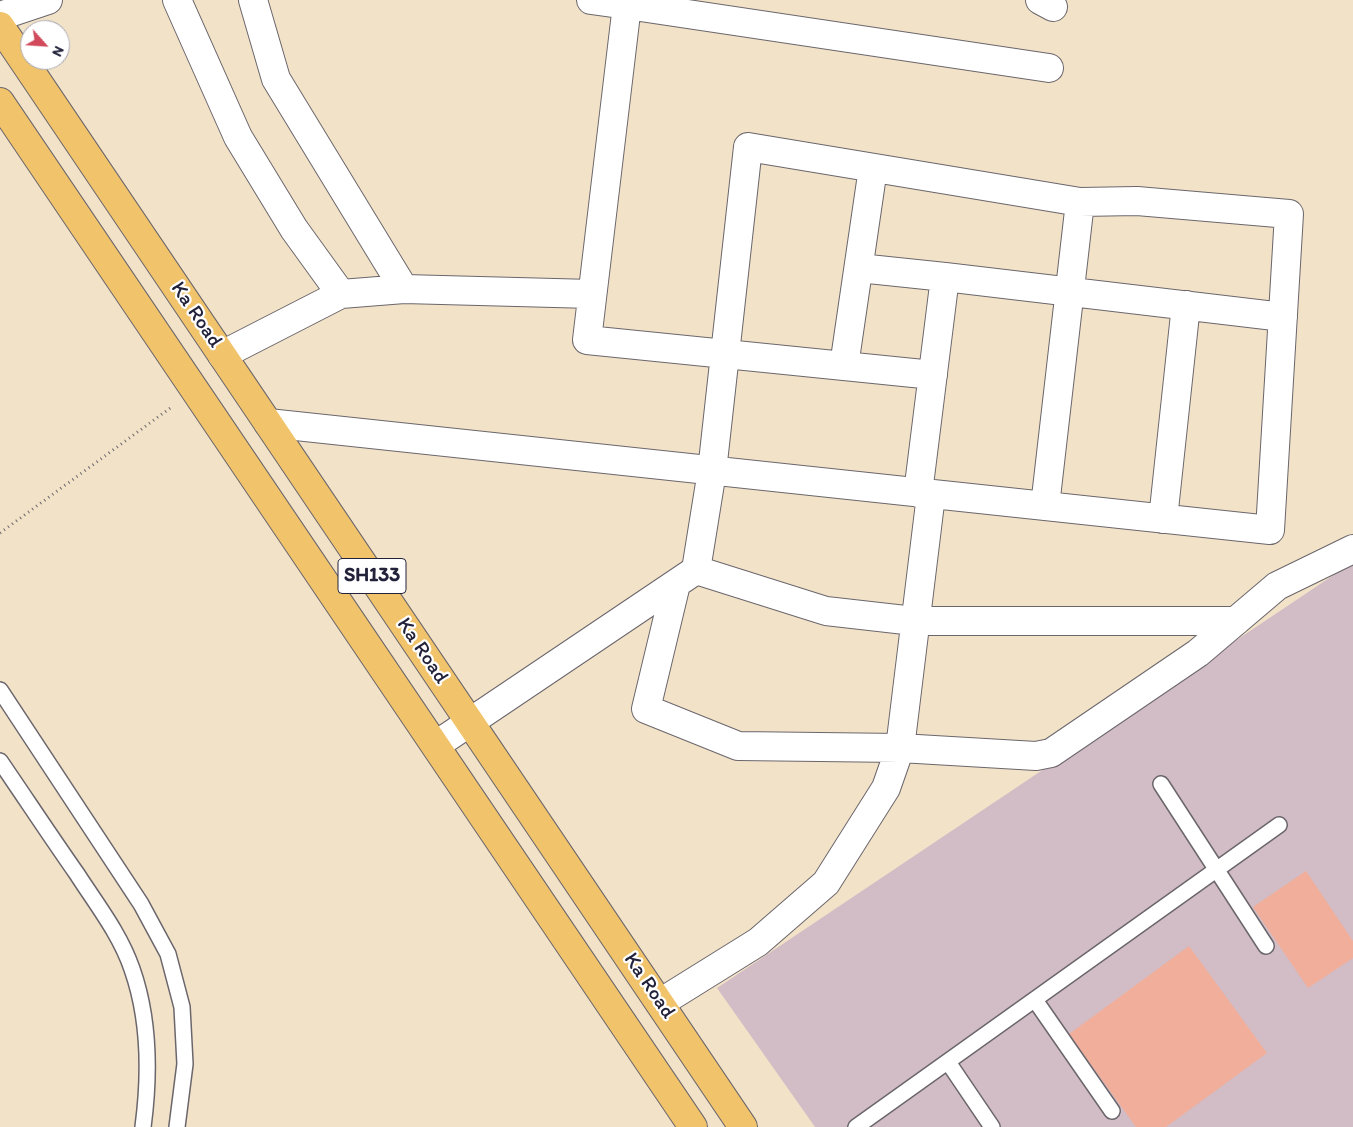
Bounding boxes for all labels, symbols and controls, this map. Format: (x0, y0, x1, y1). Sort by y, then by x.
north arrow (20, 20, 70, 70)
text: N (48, 43, 68, 59)
street label: Ka Road (165, 277, 227, 353)
road number: SH133 (338, 558, 406, 594)
street label: Ka Road (391, 613, 453, 689)
street label: Ka Road (618, 948, 680, 1024)

